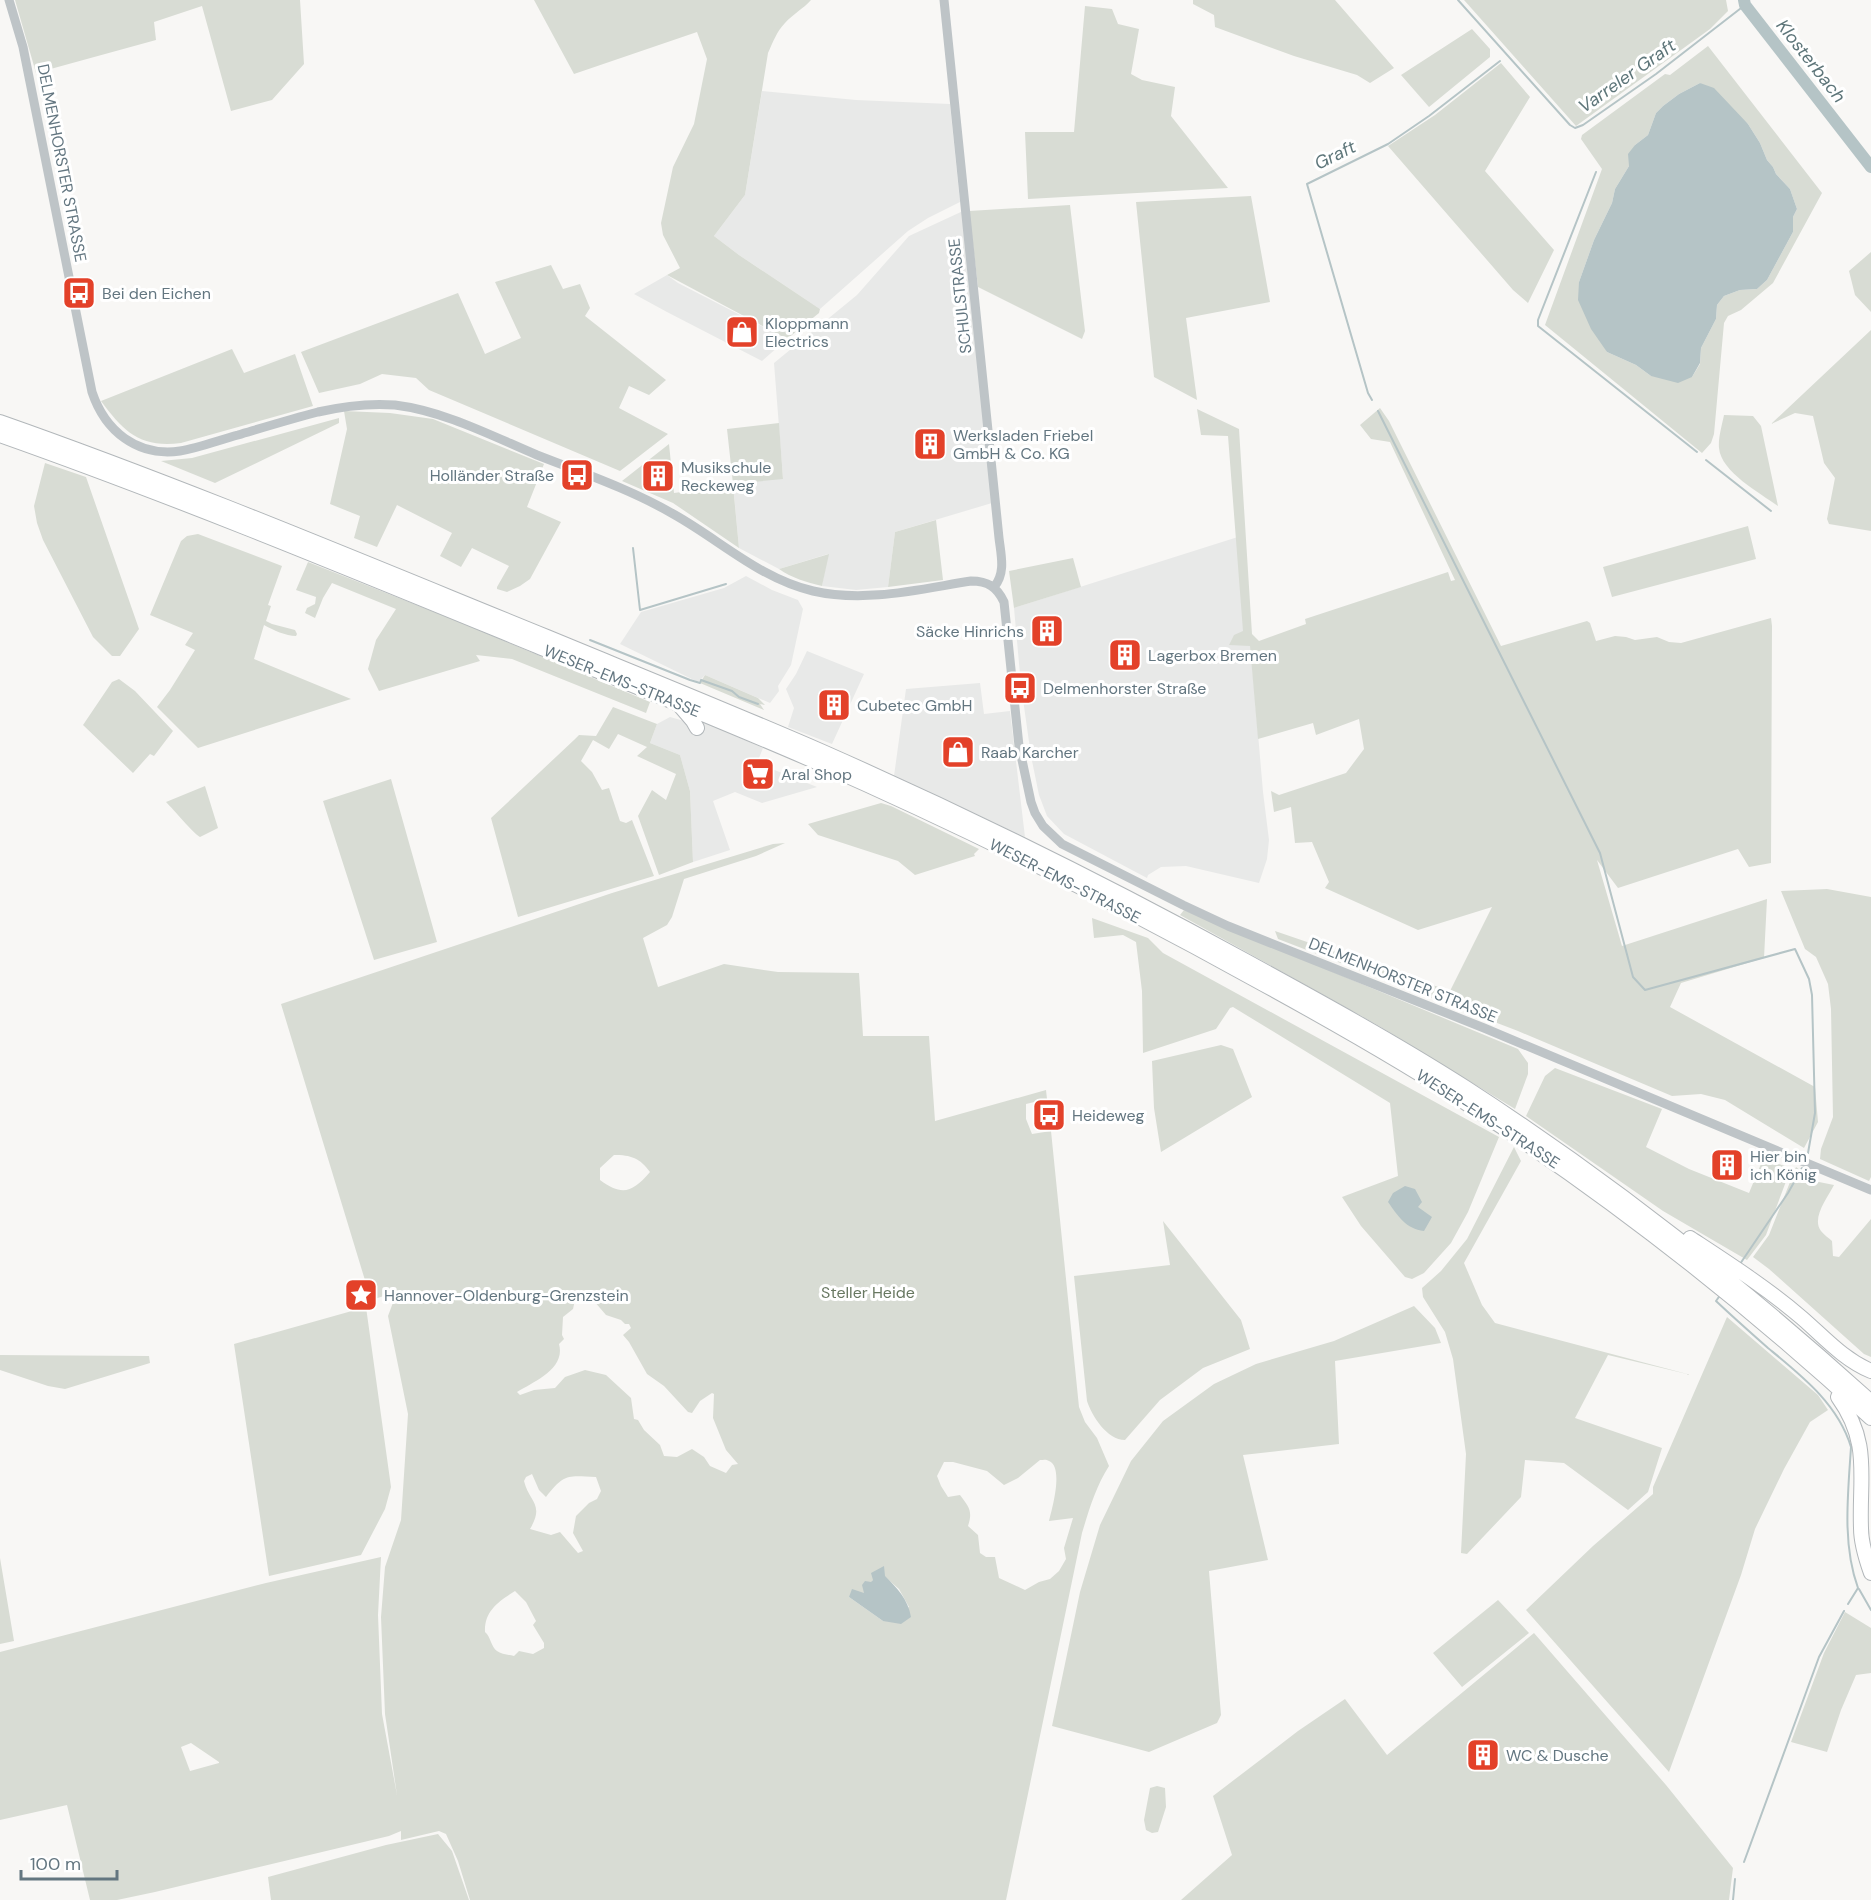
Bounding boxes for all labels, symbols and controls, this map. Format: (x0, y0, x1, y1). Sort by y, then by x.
water label: Klosterbach (1771, 14, 1851, 108)
water label: Varreler Graft (1573, 33, 1681, 119)
street label: DELMENHORSTER STRASSE (32, 62, 92, 264)
water label: Graft (1310, 134, 1361, 175)
street label: SCHULSTRASSE (944, 237, 976, 355)
bus stop icon: Bei den Eichen (61, 275, 97, 311)
place label: Bei den Eichen (102, 283, 211, 304)
place label: Kloppmann Electrics (765, 313, 849, 352)
shop icon: Kloppmann Electrics (724, 314, 760, 350)
place label: Werksladen Friebel GmbH & Co. KG (953, 425, 1093, 464)
building icon: Werksladen Friebel GmbH & Co. KG (912, 426, 948, 462)
bus stop icon: Holländer Straße (559, 457, 595, 493)
place label: Musikschule Reckeweg (681, 457, 771, 496)
building icon: Musikschule Reckeweg (640, 458, 676, 494)
place label: Holländer Straße (430, 465, 554, 486)
building icon: Säcke Hinrichs (1029, 613, 1065, 649)
place label: Säcke Hinrichs (916, 621, 1024, 642)
building icon: Lagerbox Bremen (1107, 637, 1143, 673)
street label: WESER-EMS-STRASSE (541, 640, 703, 722)
place label: Lagerbox Bremen (1148, 645, 1277, 666)
bus stop icon: Delmenhorster Straße (1002, 670, 1038, 706)
place label: Delmenhorster Straße (1043, 678, 1206, 699)
building icon: Cubetec GmbH (816, 687, 852, 723)
place label: Cubetec GmbH (857, 695, 972, 716)
shop icon: Raab Karcher (940, 734, 976, 770)
place label: Raab Karcher (981, 742, 1079, 763)
supermarket icon: Aral Shop (740, 756, 776, 792)
place label: Aral Shop (781, 764, 852, 785)
street label: WESER-EMS-STRASSE (986, 834, 1144, 928)
street label: DELMENHORSTER STRASSE (1306, 933, 1500, 1027)
street label: WESER-EMS-STRASSE (1412, 1065, 1564, 1173)
bus stop icon: Heideweg (1031, 1097, 1067, 1133)
place label: Heideweg (1072, 1105, 1145, 1126)
place label: Hier bin ich König (1750, 1146, 1817, 1185)
building icon: Hier bin ich König (1709, 1147, 1745, 1183)
place icon: Hannover-Oldenburg-Grenzstein (343, 1277, 379, 1313)
park label: Steller Heide (821, 1282, 915, 1303)
place label: Hannover-Oldenburg-Grenzstein (384, 1285, 629, 1306)
building icon: WC & Dusche (1465, 1737, 1501, 1773)
place label: WC & Dusche (1506, 1745, 1608, 1766)
scale bar (21, 1843, 117, 1881)
text: 100 m (30, 1852, 81, 1876)

